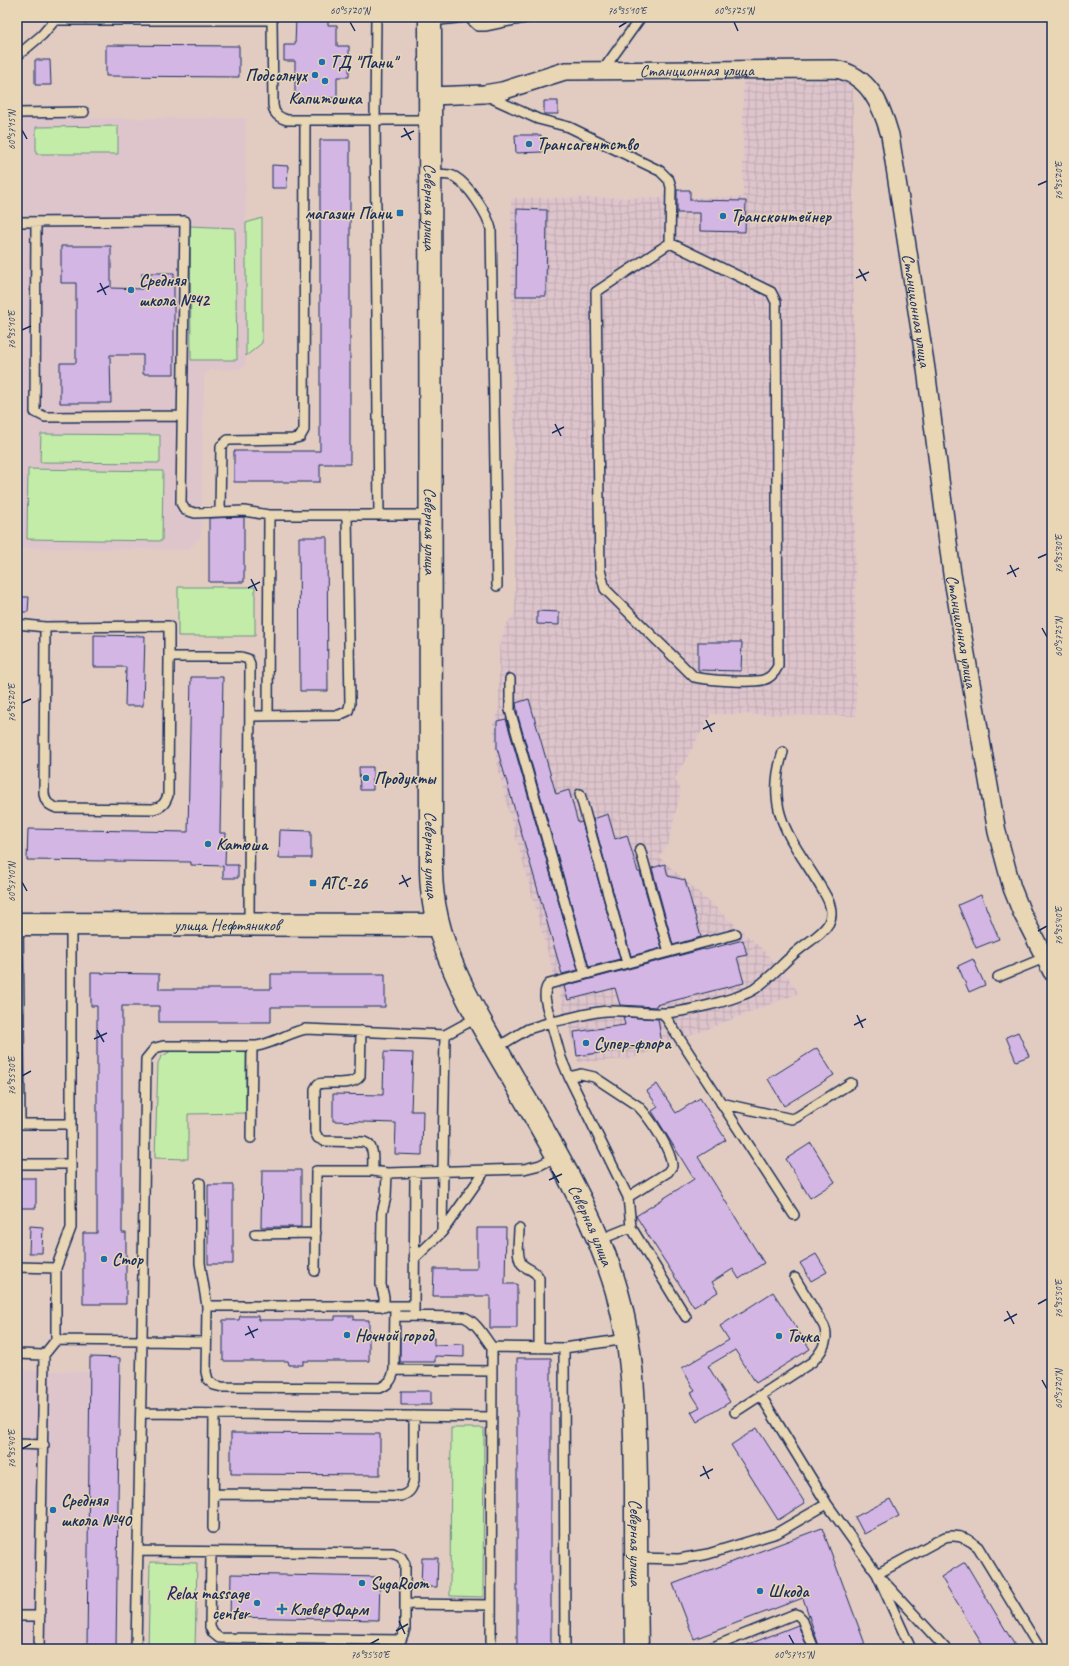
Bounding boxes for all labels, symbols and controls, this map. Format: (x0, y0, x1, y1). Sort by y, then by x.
text: 60°57'20"N (330, 4, 372, 17)
text: 76°35'10"E (608, 4, 648, 17)
text: 60°57'25"N (714, 4, 756, 17)
place label: ТД "Пани" (330, 52, 401, 73)
marker: ТД "Пани" (317, 57, 327, 67)
street label: Станционная улица (639, 60, 755, 81)
place label: Подсолнух (245, 65, 309, 86)
marker: Подсолнух (310, 70, 320, 80)
marker: Капитошка (320, 76, 330, 86)
place label: Капитошка (288, 88, 363, 109)
text: 60°57'15"N (5, 108, 18, 150)
place label: Трансагентство (537, 134, 640, 155)
marker: Трансагентство (524, 139, 534, 149)
text: 76°35'20"E (1052, 160, 1065, 200)
street label: Северная улица (419, 163, 440, 252)
place label: магазин Пани (305, 203, 393, 224)
place label: Трансконтейнер (731, 206, 832, 227)
marker: магазин Пани (395, 208, 405, 218)
marker: Трансконтейнер (718, 211, 728, 221)
street label: Станционная улица (897, 252, 936, 370)
place label: Средняя школа №42 (139, 270, 210, 311)
marker: Средняя школа №42 (126, 285, 136, 295)
text: 76°35'10"E (5, 309, 18, 349)
street label: Северная улица (420, 487, 441, 576)
text: 76°35'30"E (1052, 533, 1065, 573)
street label: Станционная улица (941, 573, 982, 690)
text: 60°57'25"N (1052, 615, 1065, 657)
text: 76°35'20"E (5, 682, 18, 722)
place label: Продукты (374, 768, 437, 789)
marker: Продукты (361, 773, 371, 783)
street label: Северная улица (420, 811, 443, 901)
place label: Катюша (216, 834, 269, 855)
marker: Катюша (203, 839, 213, 849)
text: 60°57'10"N (5, 860, 18, 902)
place label: АТС-26 (321, 873, 368, 894)
marker: АТС-26 (308, 878, 318, 888)
text: 76°35'40"E (1052, 905, 1065, 945)
street label: улица Нефтяников (173, 914, 284, 936)
place label: Супер-флора (594, 1033, 672, 1054)
marker: Супер-флора (581, 1038, 591, 1048)
text: 76°35'30"E (5, 1055, 18, 1095)
street label: Северная улица (563, 1181, 618, 1270)
place label: Стор (112, 1249, 144, 1270)
marker: Стор (99, 1254, 109, 1264)
text: 76°35'50"E (1052, 1278, 1065, 1318)
place label: Ночной город (355, 1325, 435, 1346)
place label: Точка (787, 1326, 821, 1347)
marker: Ночной город (342, 1330, 352, 1340)
marker: Точка (774, 1331, 784, 1341)
text: 60°57'20"N (1052, 1367, 1065, 1409)
text: 76°35'40"E (5, 1428, 18, 1468)
place label: Средняя школа №40 (61, 1490, 133, 1531)
street label: Северная улица (625, 1499, 646, 1588)
marker: Средняя школа №40 (48, 1505, 58, 1515)
place label: SugaRoom (370, 1573, 430, 1594)
marker: SugaRoom (357, 1578, 367, 1588)
place label: Шкода (768, 1581, 810, 1602)
place label: Relax massage center (166, 1583, 251, 1624)
marker: Шкода (755, 1586, 765, 1596)
marker: Relax massage center (252, 1598, 262, 1608)
place label: КлеверФарм (290, 1599, 370, 1620)
marker: КлеверФарм (277, 1604, 287, 1614)
text: 76°35'50"E (351, 1648, 391, 1661)
text: 60°57'15"N (774, 1648, 816, 1661)

